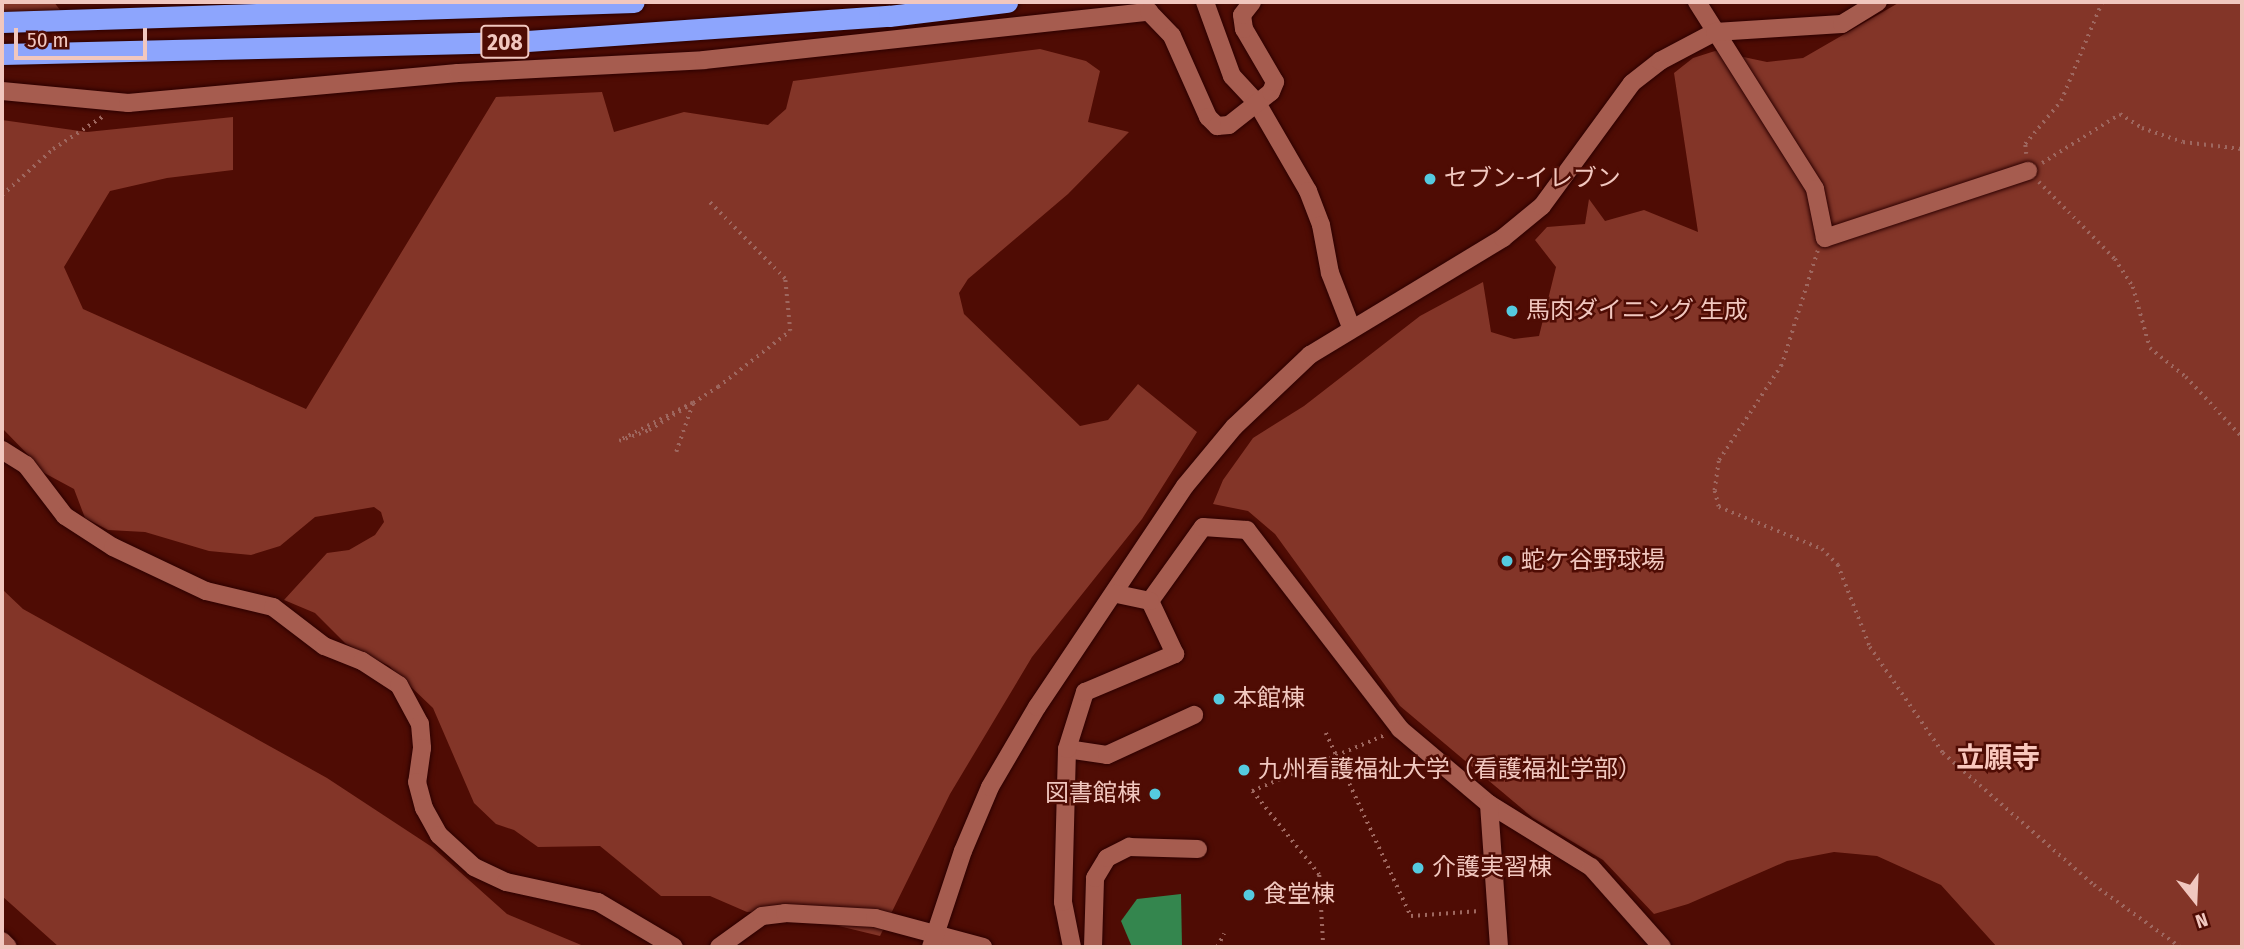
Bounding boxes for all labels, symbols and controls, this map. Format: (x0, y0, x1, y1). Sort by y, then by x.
scale bar (18, 14, 150, 58)
road number: 208 (479, 22, 531, 61)
text: 50 m (27, 27, 69, 53)
place label: セブン-イレブン (1444, 165, 1621, 193)
marker: セブン-イレブン (1422, 171, 1438, 187)
place label: 馬肉ダイニング 生成 (1526, 297, 1748, 325)
marker: 馬肉ダイニング 生成 (1504, 303, 1520, 319)
place label: 蛇ケ谷野球場 (1521, 547, 1665, 575)
marker: 蛇ケ谷野球場 (1499, 553, 1515, 569)
place label: 本館棟 (1233, 685, 1305, 713)
marker: 本館棟 (1211, 691, 1227, 707)
district label: 立願寺 (1956, 741, 2040, 775)
place label: 九州看護福祉大学（看護福祉学部） (1258, 756, 1642, 784)
marker: 九州看護福祉大学（看護福祉学部） (1236, 762, 1252, 778)
place label: 図書館棟 (1045, 780, 1141, 808)
marker: 図書館棟 (1147, 786, 1163, 802)
place label: 介護実習棟 (1432, 854, 1552, 882)
marker: 介護実習棟 (1410, 860, 1426, 876)
north arrow (2160, 865, 2230, 935)
place label: 食堂棟 (1263, 881, 1335, 909)
marker: 食堂棟 (1241, 887, 1257, 903)
text: N (2193, 908, 2211, 933)

